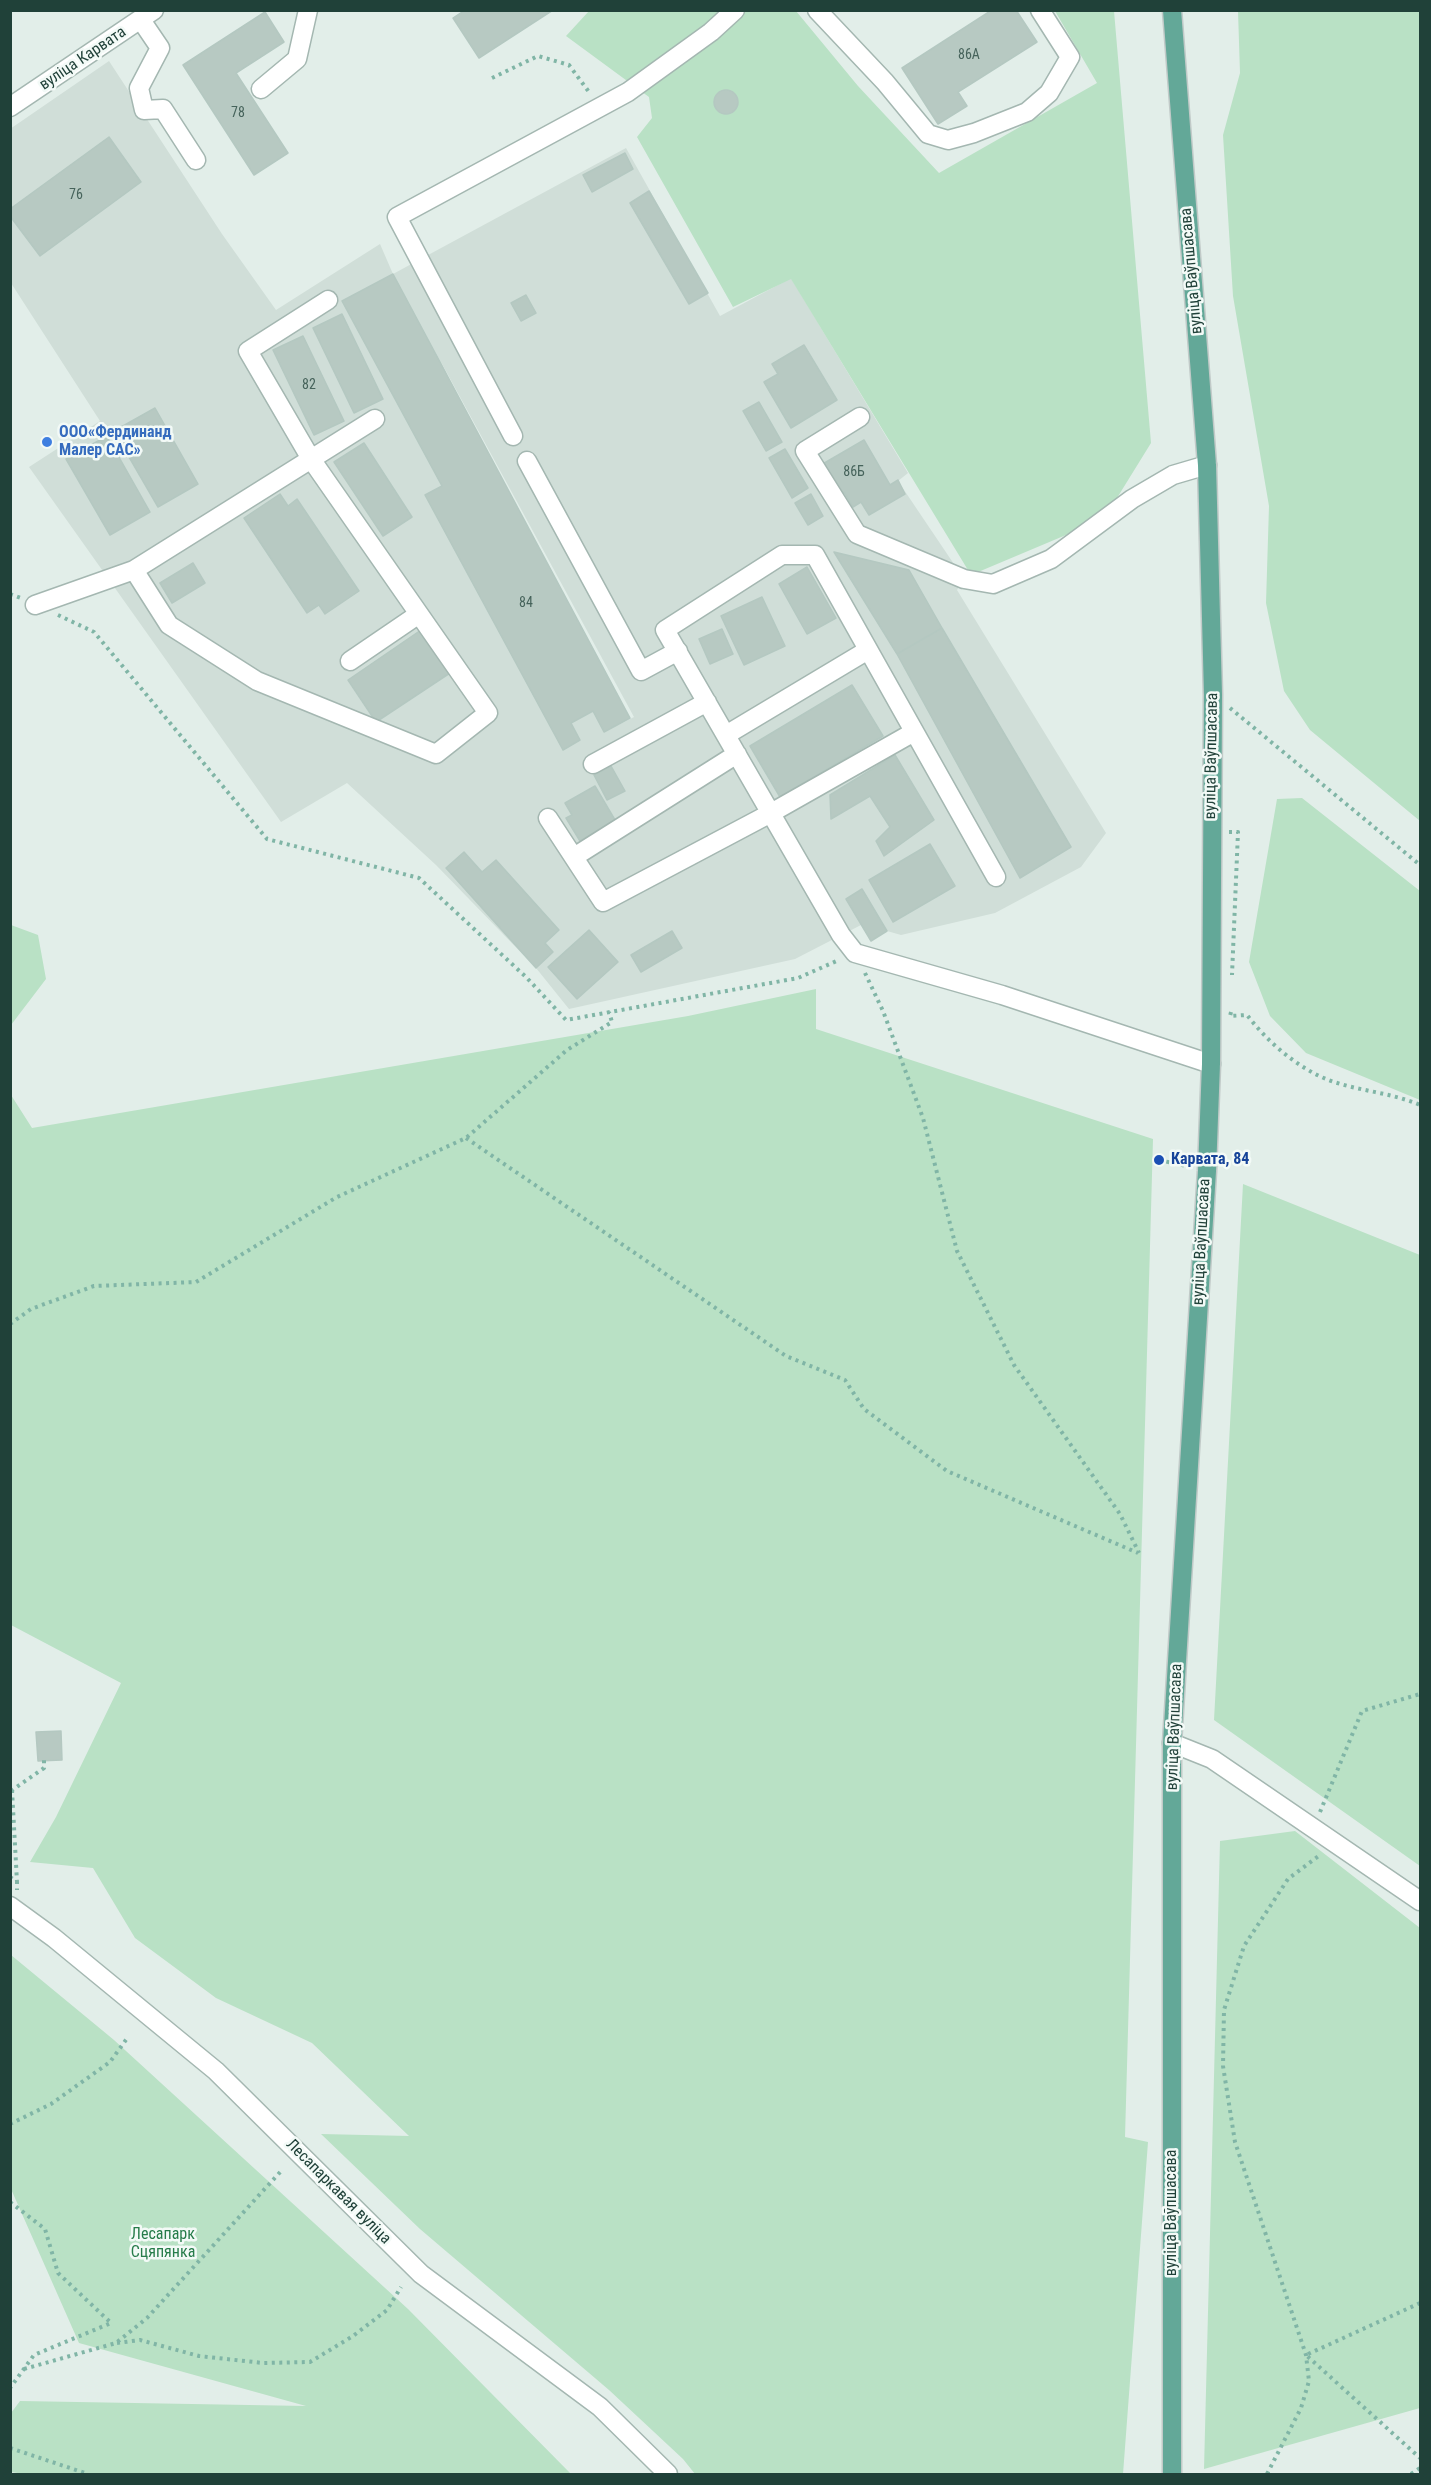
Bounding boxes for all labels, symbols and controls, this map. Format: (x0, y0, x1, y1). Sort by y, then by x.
street label: вуліца Карвата (36, 23, 130, 95)
house number: 86А (958, 47, 980, 63)
house number: 78 (231, 105, 245, 121)
house number: 76 (69, 187, 83, 203)
street label: вуліца Ваўпшасава (1177, 207, 1207, 335)
house number: 82 (302, 377, 316, 393)
place label: ООО«Фердинанд Малер САС» (59, 423, 172, 461)
marker: ООО«Фердинанд Малер САС» (40, 435, 54, 449)
house number: 86Б (843, 464, 865, 480)
house number: 84 (519, 595, 533, 611)
street label: вуліца Ваўпшасава (1201, 693, 1223, 819)
place label: Карвата, 84 (1171, 1150, 1249, 1170)
marker: Карвата, 84 (1152, 1153, 1166, 1167)
street label: вуліца Ваўпшасава (1189, 1178, 1215, 1306)
street label: вуліца Ваўпшасава (1163, 1663, 1187, 1791)
street label: Лесапаркавая вуліца (281, 2135, 395, 2249)
street label: вуліца Ваўпшасава (1162, 2150, 1182, 2276)
park label: Лесапарк Сцяпянка (131, 2225, 195, 2263)

